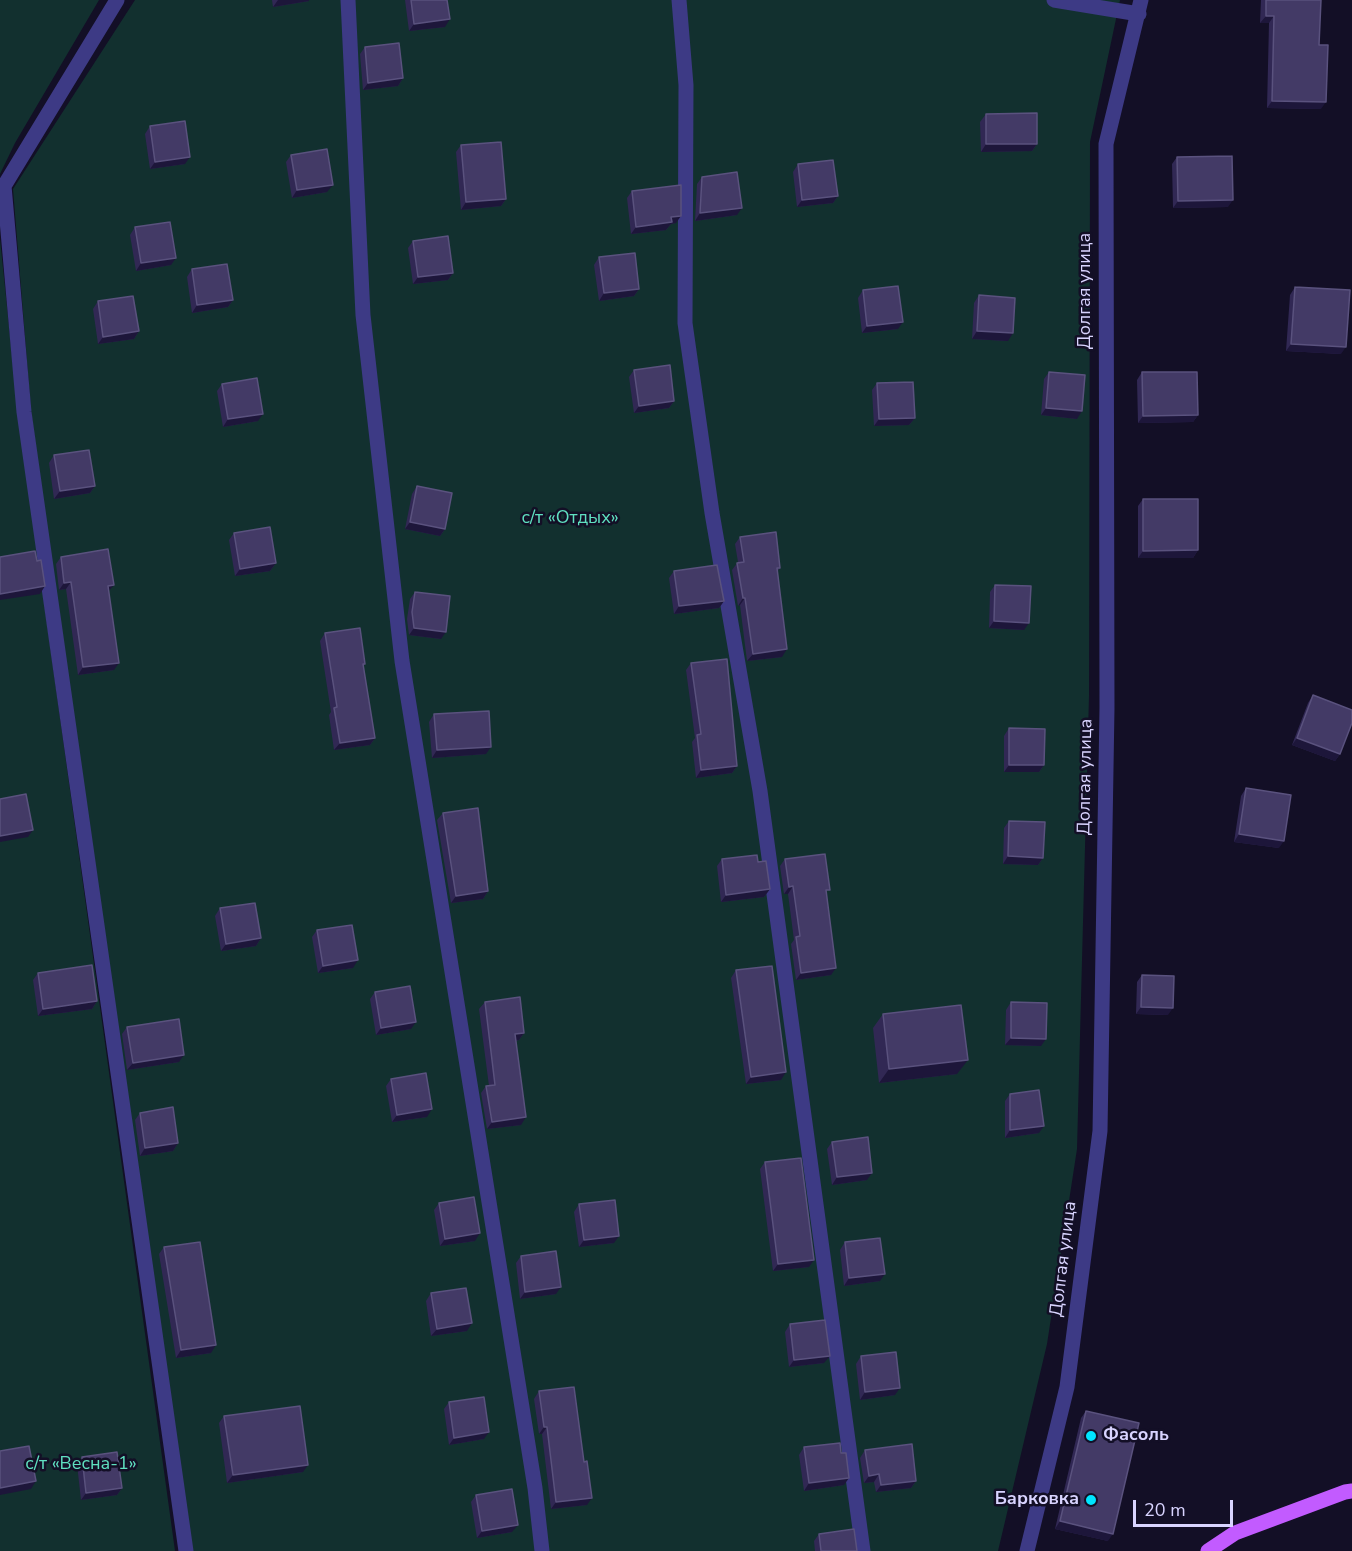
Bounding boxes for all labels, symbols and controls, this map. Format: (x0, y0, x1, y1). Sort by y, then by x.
street label: Долгая улица (1075, 233, 1097, 349)
park label: с/т «Отдых» (521, 508, 619, 530)
street label: Долгая улица (1074, 719, 1098, 835)
street label: Долгая улица (1046, 1200, 1082, 1318)
place label: Фасоль (1103, 1425, 1169, 1447)
marker: Фасоль (1084, 1429, 1098, 1443)
park label: с/т «Весна-1» (25, 1454, 137, 1476)
scale bar (1136, 1488, 1236, 1526)
place label: Барковка (995, 1489, 1079, 1511)
marker: Барковка (1084, 1493, 1098, 1507)
text: 20 m (1144, 1498, 1186, 1522)

